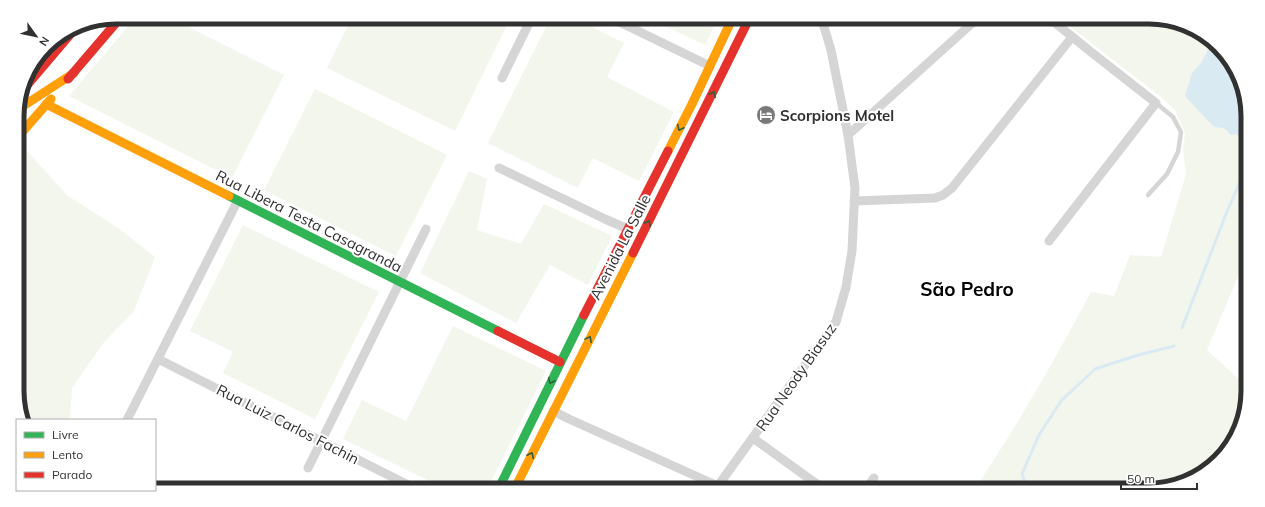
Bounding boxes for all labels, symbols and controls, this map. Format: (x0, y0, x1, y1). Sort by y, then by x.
north arrow (16, 16, 56, 56)
text: N (36, 34, 53, 49)
one-way arrow (708, 91, 716, 98)
hotel icon: Scorpions Motel (755, 104, 777, 126)
place label: Scorpions Motel (780, 106, 894, 125)
one-way arrow (677, 123, 684, 131)
street label: Rua Libera Testa Casagranda (213, 166, 405, 276)
street label: Avenida La Salle (585, 191, 655, 303)
one-way arrow (643, 219, 651, 227)
district label: São Pedro (920, 277, 1014, 301)
street label: Rua Neody Biasuz (752, 319, 840, 435)
one-way arrow (584, 335, 592, 343)
one-way arrow (548, 376, 556, 384)
street label: Rua Luiz Carlos Fachin (213, 380, 363, 468)
legend (16, 419, 156, 491)
text: Livre (52, 427, 79, 442)
text: Lento (52, 447, 83, 462)
one-way arrow (526, 452, 534, 459)
scale bar (1121, 465, 1197, 491)
text: Parado (52, 467, 92, 482)
text: 50 m (1127, 471, 1155, 486)

